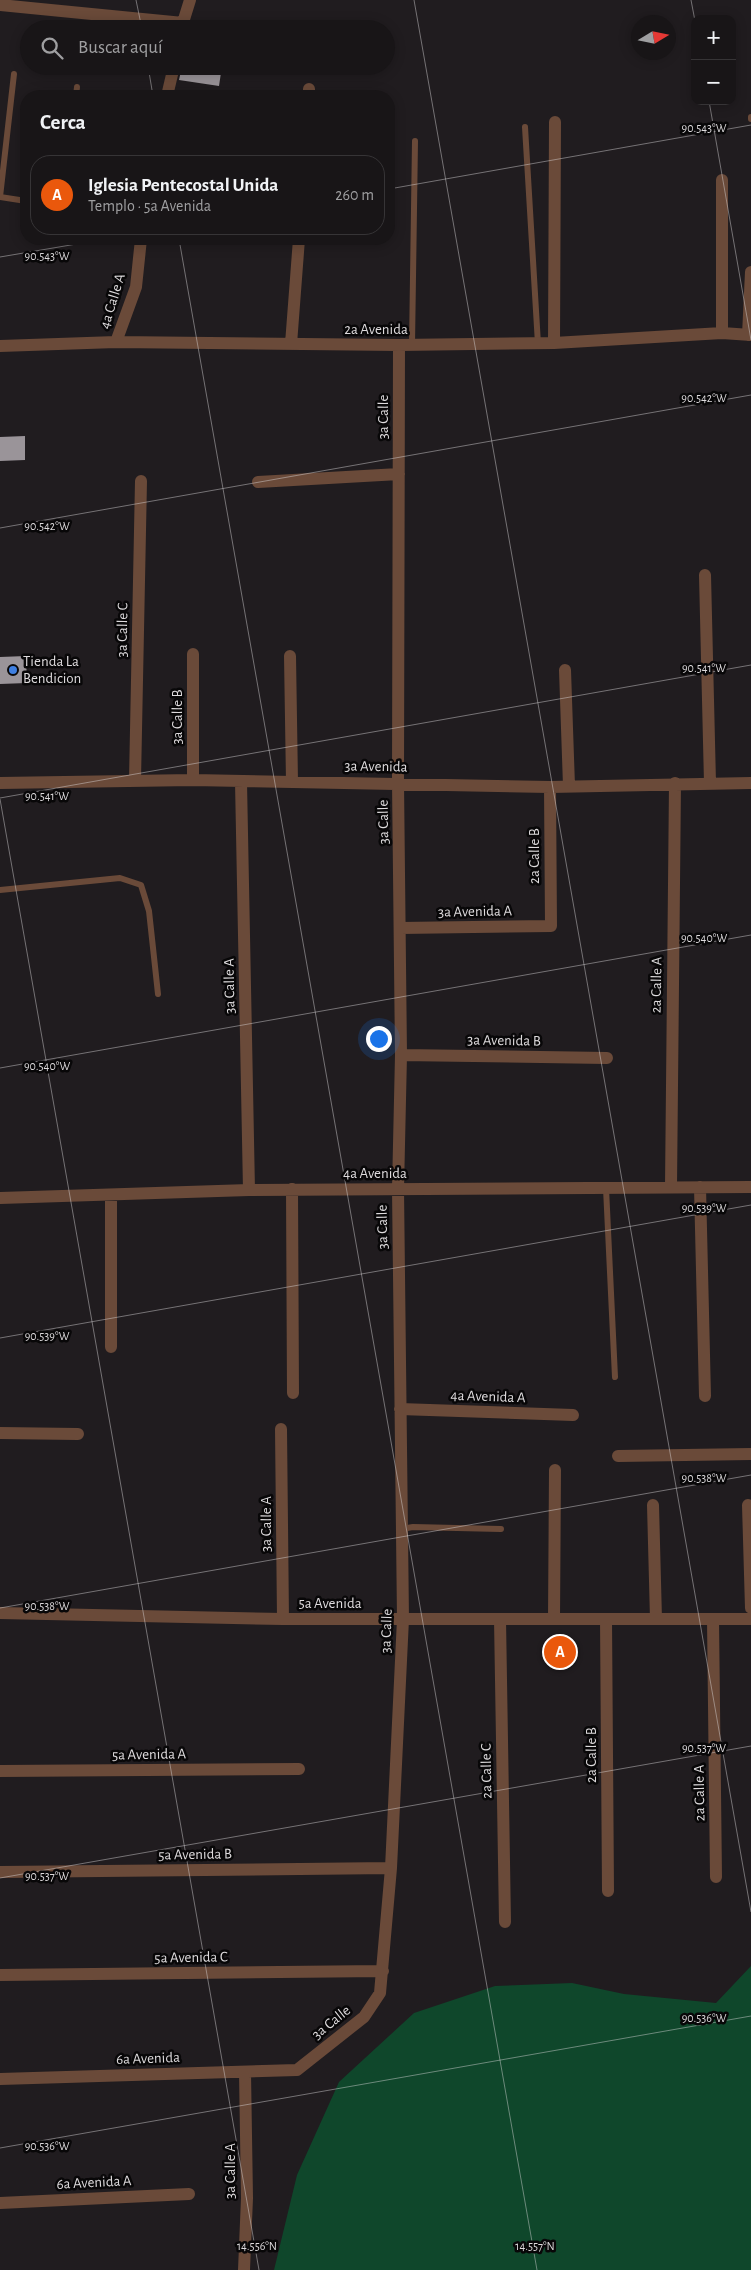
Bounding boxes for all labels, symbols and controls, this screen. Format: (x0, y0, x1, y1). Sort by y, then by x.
north arrow (631, 15, 676, 60)
map controls (691, 15, 736, 105)
button: + (691, 15, 736, 60)
search box (20, 20, 395, 75)
icon: search (38, 34, 66, 62)
text: Buscar aquí (78, 38, 163, 57)
button: − (691, 60, 736, 105)
text: Cerca (40, 112, 86, 133)
text: 90.543°W (682, 122, 727, 134)
text: Iglesia Pentecostal Unida (88, 176, 279, 195)
text: A (52, 187, 62, 203)
text: 260 m (335, 187, 374, 203)
text: Templo · 5a Avenida (88, 198, 211, 214)
text: 90.543°W (25, 250, 70, 262)
street label: 4a Calle A (97, 271, 128, 331)
street label: 2a Avenida (344, 322, 408, 337)
text: 90.542°W (681, 392, 727, 404)
street label: 3a Calle (376, 395, 391, 439)
text: 90.542°W (24, 520, 70, 532)
street label: 3a Calle C (115, 602, 130, 658)
place label: Tienda La Bendicion (23, 654, 81, 686)
text: 90.541°W (682, 662, 726, 674)
marker: Tienda La Bendicion (7, 664, 19, 676)
street label: 3a Calle B (170, 689, 185, 745)
street label: 3a Avenida (344, 758, 408, 775)
text: 90.541°W (25, 790, 69, 802)
street label: 3a Calle (376, 799, 391, 844)
street label: 2a Calle B (527, 828, 542, 884)
street label: 3a Avenida A (438, 903, 513, 920)
text: 90.540°W (681, 932, 727, 944)
street label: 2a Calle A (649, 956, 664, 1013)
street label: 3a Calle A (222, 958, 237, 1014)
your location (366, 1026, 392, 1052)
street label: 3a Avenida B (467, 1032, 541, 1049)
text: 90.540°W (24, 1060, 70, 1072)
street label: 4a Avenida (343, 1166, 407, 1181)
text: 90.539°W (682, 1202, 727, 1214)
street label: 3a Calle (375, 1204, 390, 1249)
text: 90.539°W (25, 1330, 70, 1342)
street label: 4a Avenida A (450, 1388, 526, 1405)
text: 90.538°W (682, 1472, 727, 1484)
street label: 3a Calle A (259, 1496, 274, 1552)
street label: 5a Avenida (298, 1596, 362, 1611)
text: 90.538°W (25, 1600, 70, 1612)
street label: 3a Calle (378, 1608, 395, 1654)
pin: A (544, 1633, 576, 1671)
street label: 2a Calle B (584, 1727, 599, 1783)
text: 90.537°W (682, 1742, 726, 1754)
street label: 2a Calle C (479, 1743, 494, 1799)
street label: 5a Avenida A (112, 1746, 187, 1763)
street label: 2a Calle A (692, 1764, 707, 1821)
street label: 5a Avenida B (158, 1846, 232, 1863)
text: 90.537°W (25, 1870, 69, 1882)
street label: 5a Avenida C (154, 1949, 228, 1966)
street label: 3a Calle (309, 2002, 353, 2042)
text: 90.536°W (682, 2012, 727, 2024)
street label: 6a Avenida (116, 2050, 180, 2067)
text: 90.536°W (25, 2140, 70, 2152)
street label: 3a Calle A (223, 2143, 238, 2199)
street label: 6a Avenida A (56, 2173, 132, 2192)
text: 14.556°N (237, 2240, 277, 2252)
text: 14.557°N (515, 2240, 555, 2252)

